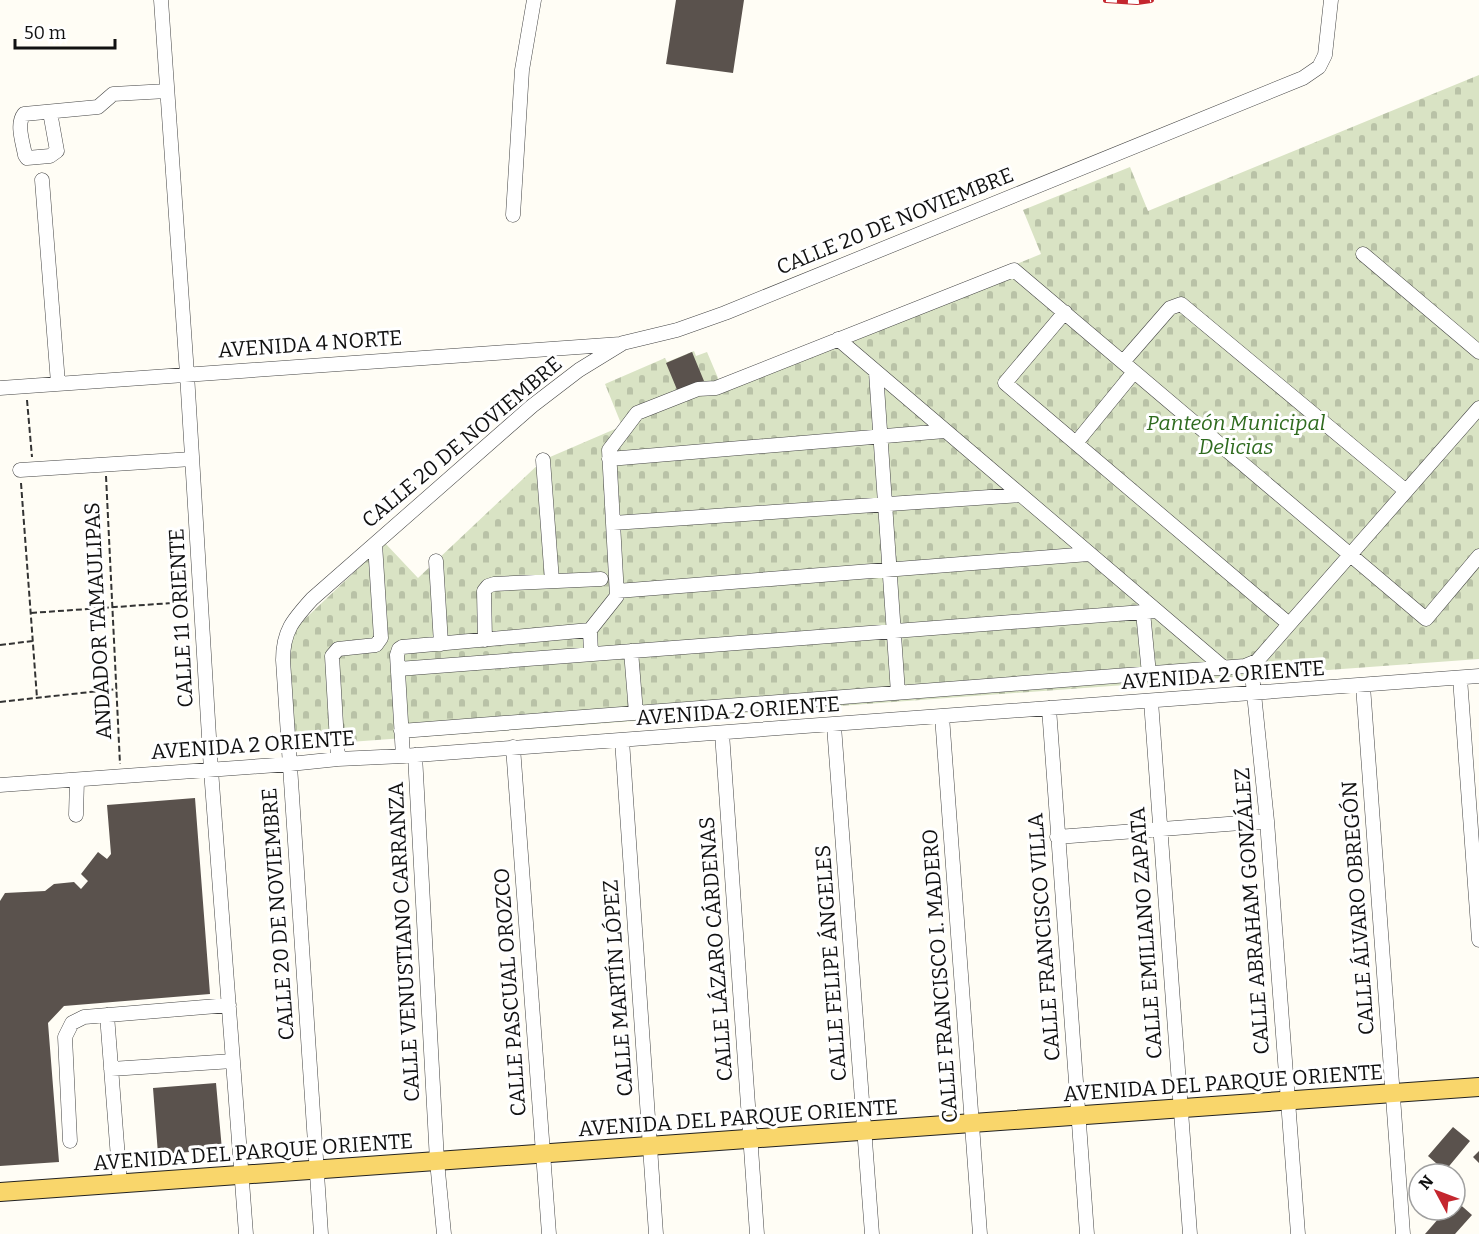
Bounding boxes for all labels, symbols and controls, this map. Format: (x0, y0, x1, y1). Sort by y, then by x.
scale bar (15, 12, 116, 50)
text: 50 m (24, 22, 66, 44)
street label: CALLE 20 DE NOVIEMBRE (773, 162, 1017, 280)
street label: AVENIDA 4 NORTE (217, 325, 403, 363)
street label: CALLE 20 DE NOVIEMBRE (357, 351, 567, 533)
park label: Panteón Municipal Delicias (1147, 410, 1326, 460)
street label: ANDADOR TAMAULIPAS (79, 502, 117, 740)
street label: CALLE 11 ORIENTE (163, 528, 199, 708)
street label: AVENIDA 2 ORIENTE (1120, 655, 1326, 695)
street label: AVENIDA 2 ORIENTE (635, 691, 841, 731)
street label: AVENIDA 2 ORIENTE (150, 725, 356, 765)
street label: CALLE ABRAHAM GONZÁLEZ (1229, 767, 1275, 1055)
street label: CALLE ÁLVARO OBREGÓN (1336, 780, 1380, 1036)
street label: CALLE VENUSTIANO CARRANZA (383, 781, 425, 1103)
street label: CALLE 20 DE NOVIEMBRE (256, 787, 300, 1041)
street label: CALLE EMILIANO ZAPATA (1124, 806, 1168, 1060)
street label: CALLE FRANCISCO VILLA (1022, 812, 1066, 1062)
street label: CALLE LÁZARO CÁRDENAS (694, 816, 738, 1082)
street label: CALLE FRANCISCO I. MADERO (917, 828, 963, 1124)
street label: CALLE FELIPE ÁNGELES (810, 844, 852, 1082)
street label: CALLE PASCUAL OROZCO (488, 867, 532, 1117)
street label: CALLE MARTÍN LÓPEZ (597, 879, 639, 1097)
street label: AVENIDA DEL PARQUE ORIENTE (1062, 1059, 1384, 1107)
street label: AVENIDA DEL PARQUE ORIENTE (577, 1094, 899, 1142)
street label: AVENIDA DEL PARQUE ORIENTE (92, 1128, 414, 1176)
north arrow (1407, 1162, 1467, 1222)
text: N (1415, 1172, 1437, 1193)

